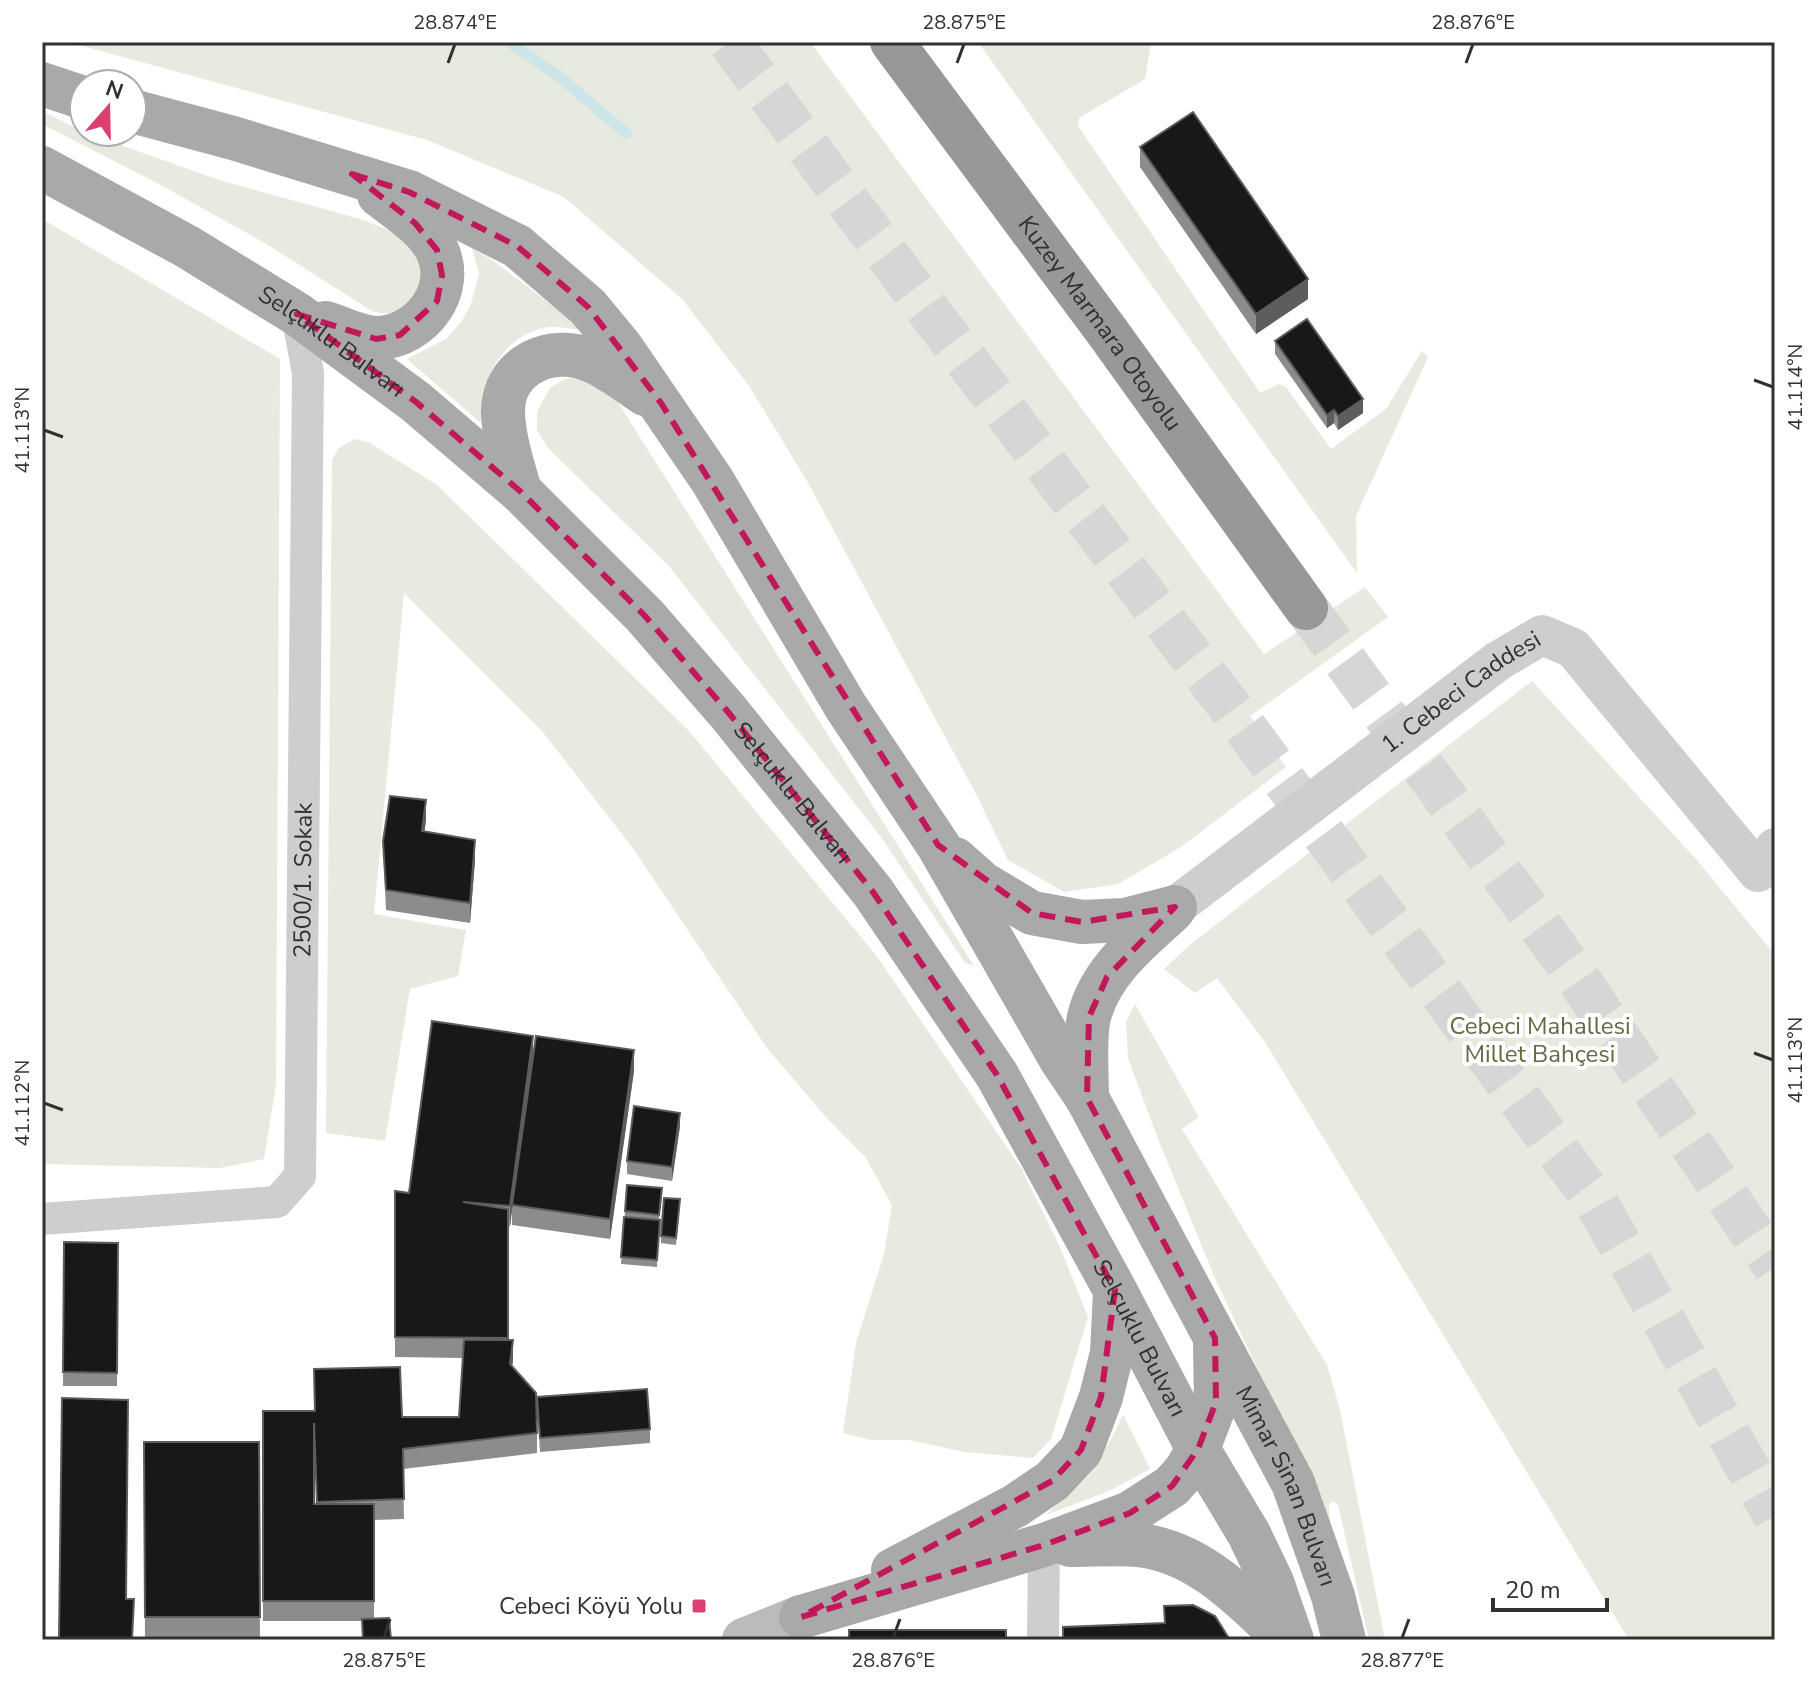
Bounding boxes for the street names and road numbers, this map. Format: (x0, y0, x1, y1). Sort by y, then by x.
street label: Kuzey Marmara Otoyolu (1011, 210, 1189, 437)
street label: Selçuklu Bulvarı (252, 278, 412, 405)
street label: 1. Cebeci Caddesi (1374, 623, 1547, 760)
street label: Selçuklu Bulvarı (726, 715, 860, 870)
street label: 2500/1. Sokak (286, 802, 320, 958)
street label: Selçuklu Bulvarı (1085, 1254, 1194, 1422)
street label: Mimar Sinan Bulvarı (1228, 1380, 1344, 1590)

